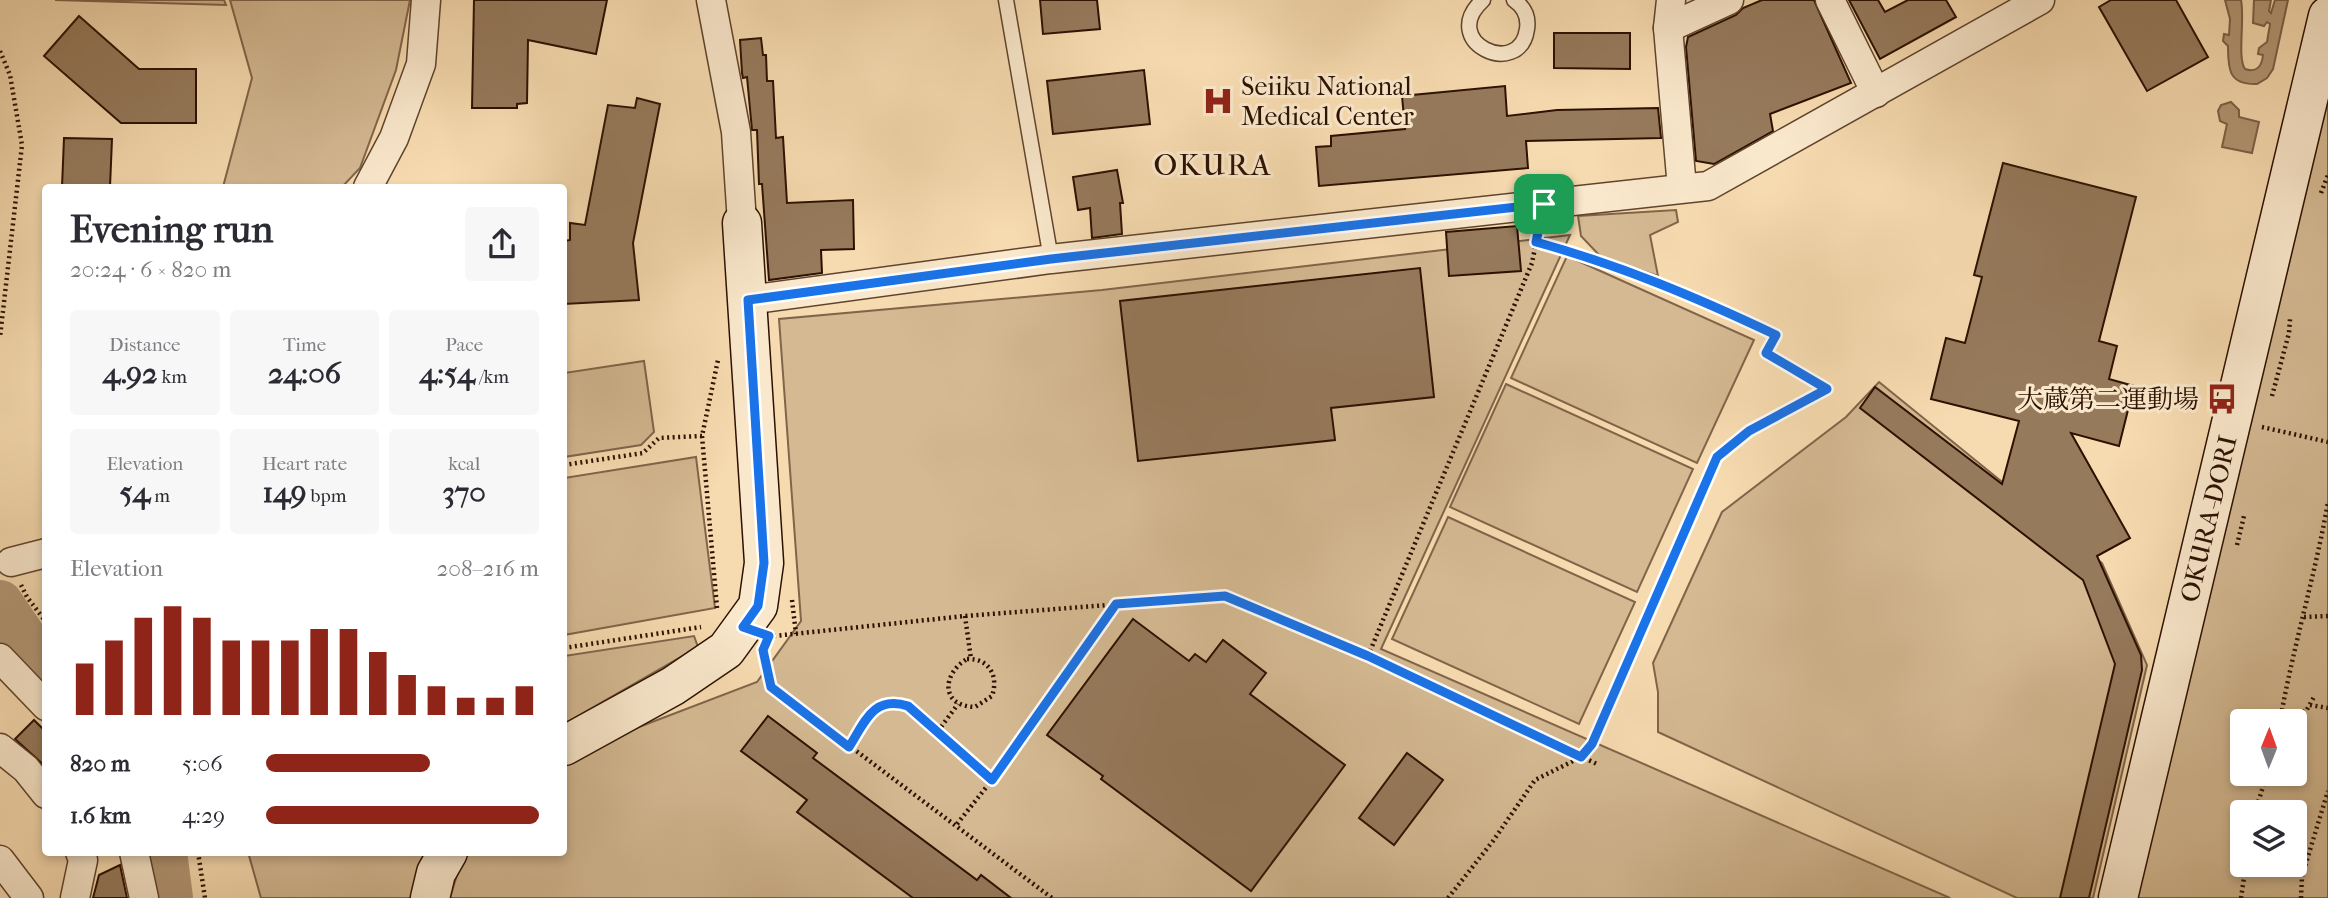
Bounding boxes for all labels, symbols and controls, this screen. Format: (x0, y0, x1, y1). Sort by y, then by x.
place label: Seiiku National Medical Center (1241, 71, 1414, 132)
hospital icon: Seiiku National Medical Center (1201, 84, 1235, 118)
district label: OKURA (1153, 148, 1273, 183)
pin (1514, 174, 1574, 234)
icon: arrive (1525, 185, 1563, 223)
text: Evening run (70, 207, 273, 252)
button: share (465, 207, 539, 281)
text: 20:24 · 6 × 820 m (70, 256, 231, 283)
text: Distance (109, 334, 181, 356)
text: Time (283, 334, 326, 356)
text: Pace (445, 334, 483, 356)
text: 4.92 (102, 356, 158, 391)
text: 24:06 (268, 356, 341, 391)
text: 4:54 (419, 356, 475, 391)
text: km (158, 366, 187, 388)
text: /km (475, 366, 509, 388)
bus stop icon: 大蔵第二運動場 (2205, 382, 2239, 416)
place label: 大蔵第二運動場 (2017, 384, 2199, 415)
street label: OKURA-DORI (2174, 432, 2243, 605)
text: Elevation (106, 453, 183, 475)
text: Heart rate (262, 453, 347, 475)
text: kcal (448, 453, 480, 475)
text: 54 (120, 475, 150, 510)
text: 149 (262, 475, 307, 510)
text: 370 (443, 475, 486, 510)
text: m (150, 485, 170, 507)
text: bpm (307, 485, 347, 507)
text: Elevation (70, 555, 163, 582)
text: 208–216 m (436, 555, 539, 582)
north arrow (2230, 709, 2306, 786)
map controls (2230, 709, 2307, 877)
text: 820 m (70, 750, 130, 777)
text: 5:06 (182, 750, 223, 777)
button: layers (2230, 800, 2307, 877)
text: 1.6 km (70, 802, 131, 829)
text: 4:29 (182, 802, 225, 829)

